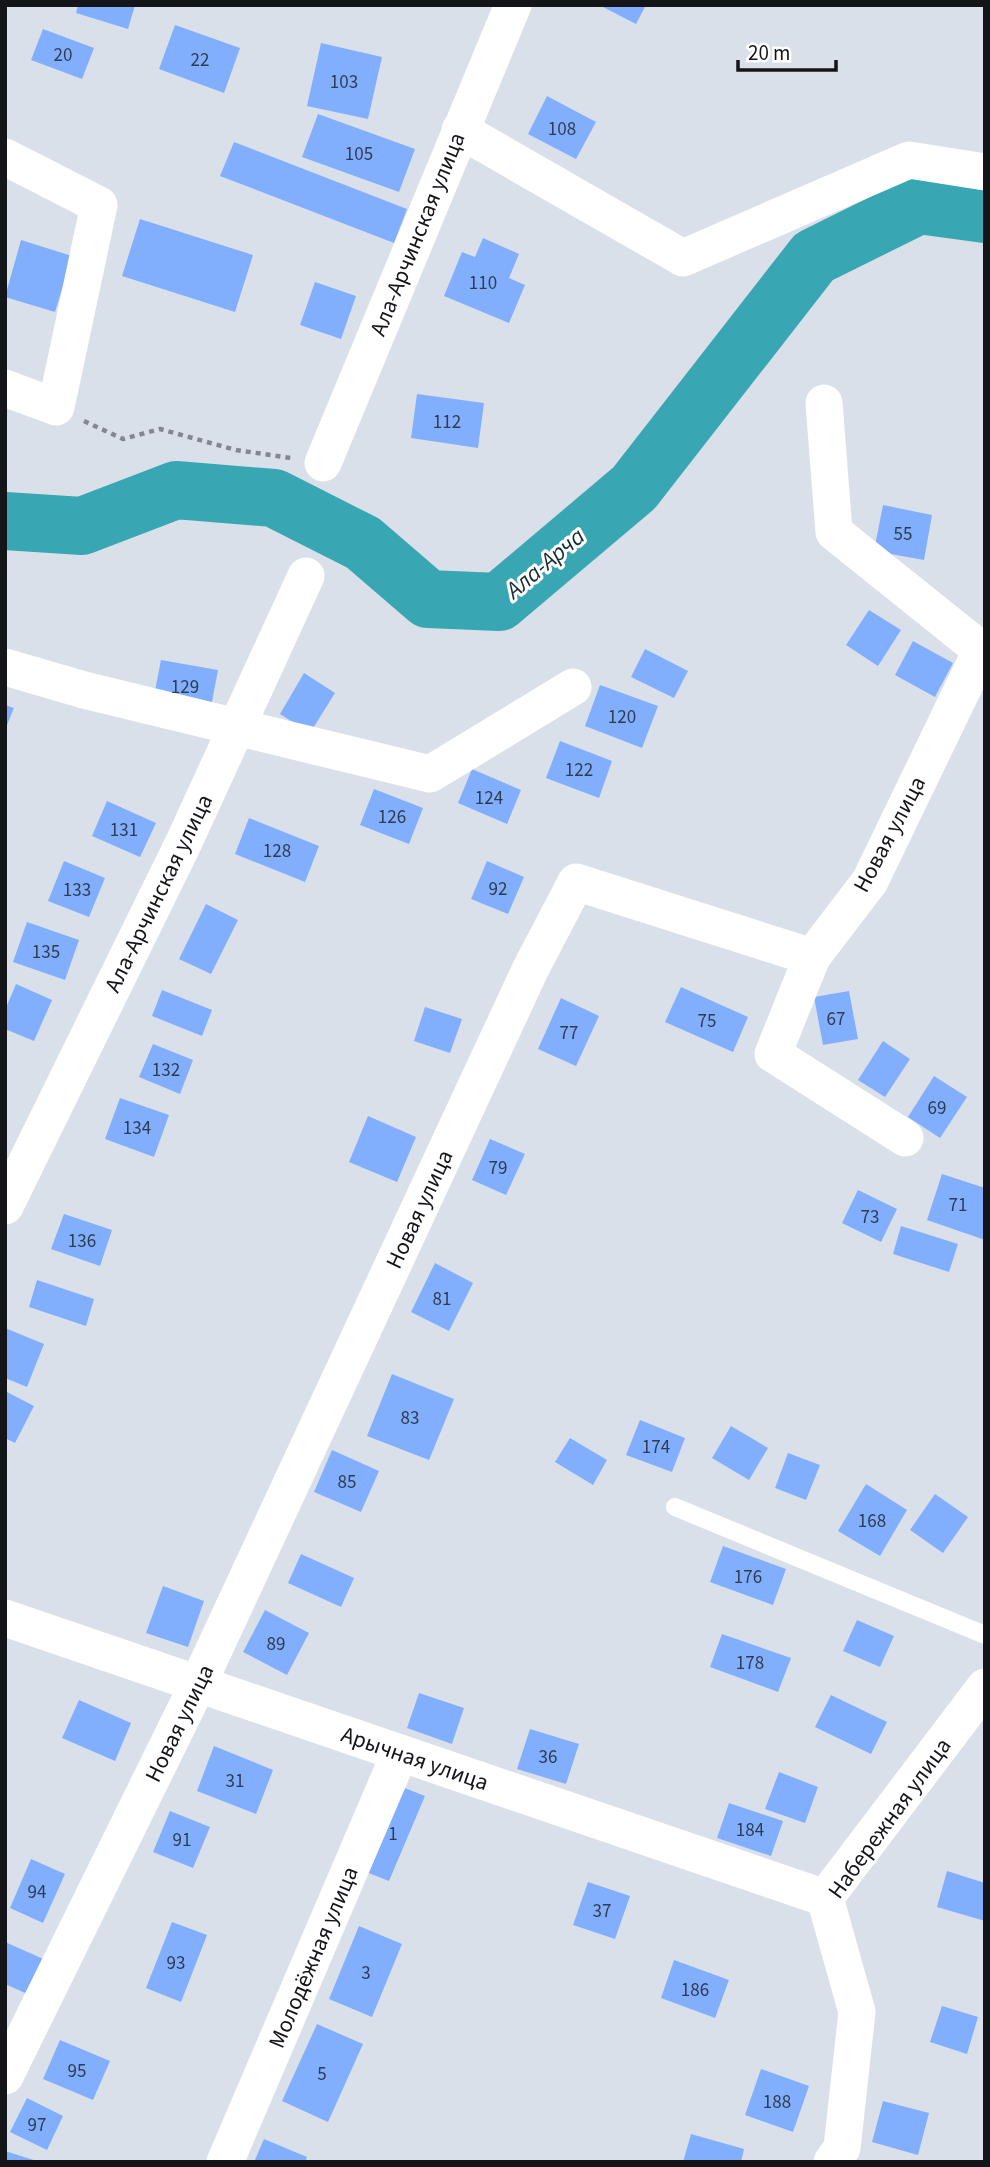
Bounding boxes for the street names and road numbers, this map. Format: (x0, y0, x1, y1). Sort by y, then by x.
street label: Ала-Арчинская улица (362, 127, 473, 341)
street label: Новая улица (845, 770, 934, 898)
street label: Ала-Арчинская улица (96, 789, 221, 998)
street label: Новая улица (378, 1144, 461, 1274)
street label: Новая улица (137, 1659, 222, 1788)
street label: Арычная улица (337, 1718, 493, 1799)
street label: Набережная улица (820, 1731, 959, 1906)
street label: Молодёжная улица (260, 1861, 367, 2053)

